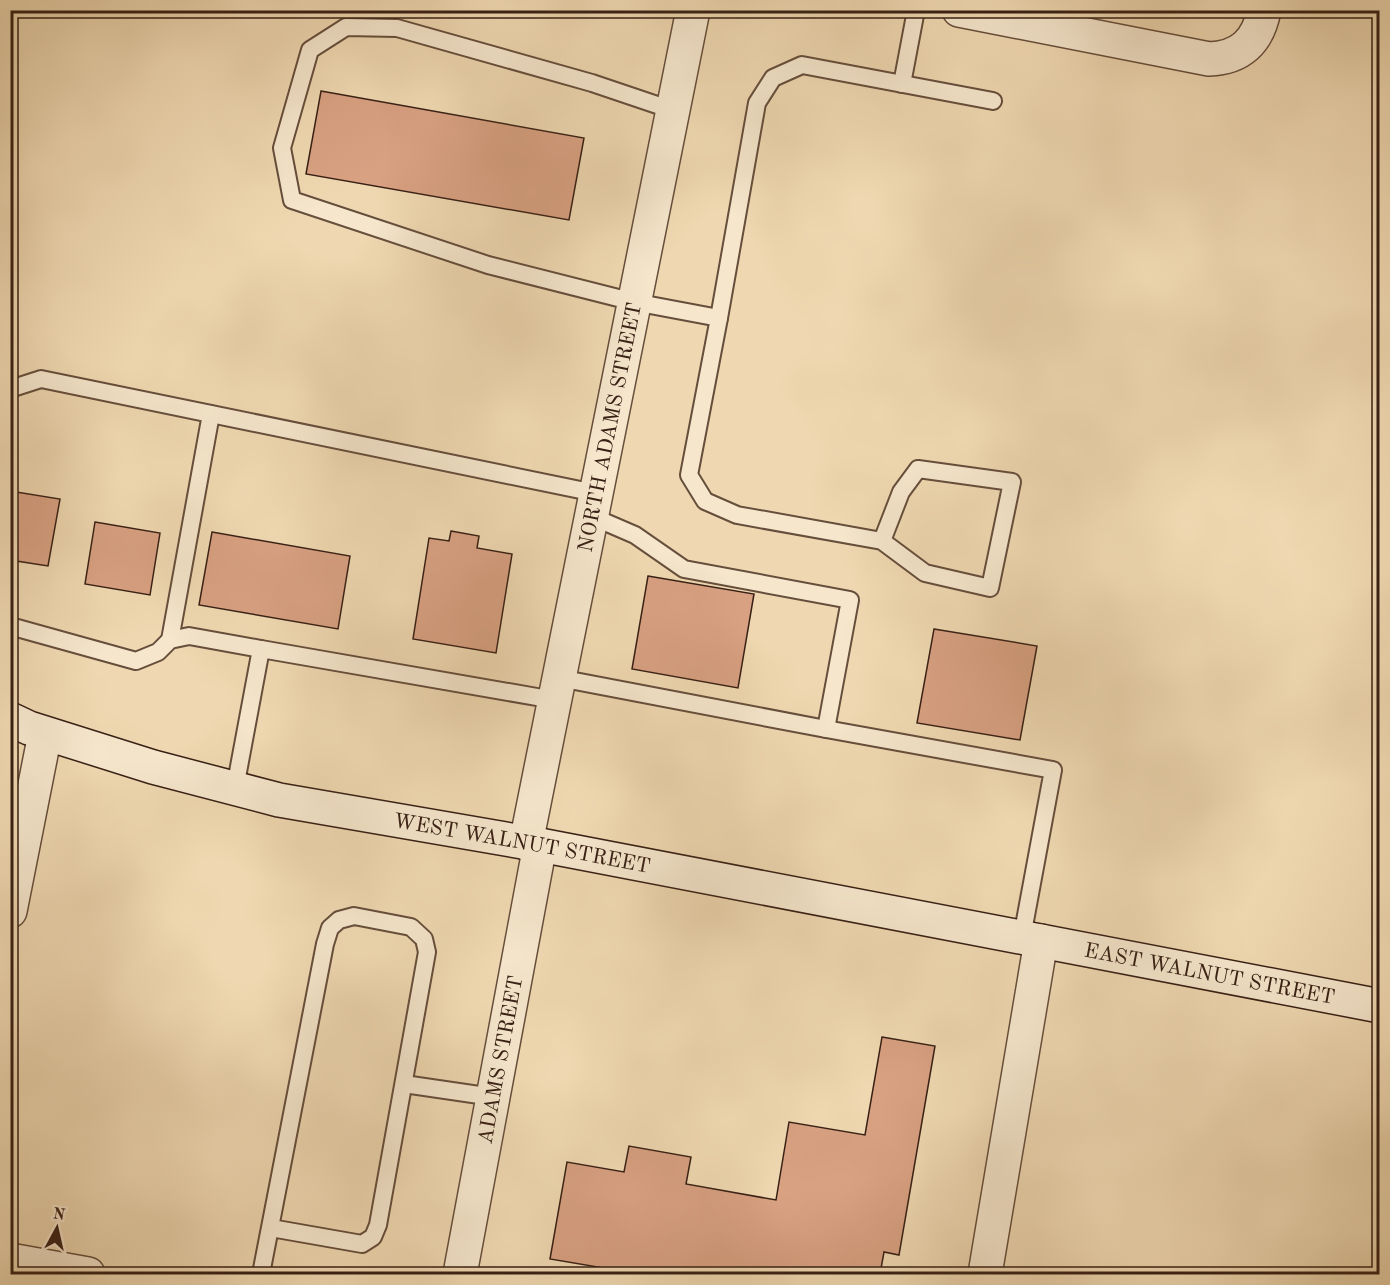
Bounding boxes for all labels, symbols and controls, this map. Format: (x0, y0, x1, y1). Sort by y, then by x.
street label: NORTH ADAMS STREET (576, 301, 646, 554)
street label: WEST WALNUT STREET (392, 811, 652, 878)
street label: EAST WALNUT STREET (1082, 941, 1336, 1009)
street label: ADAMS STREET (475, 974, 527, 1146)
north arrow (27, 1198, 87, 1258)
text: N (52, 1206, 67, 1224)

